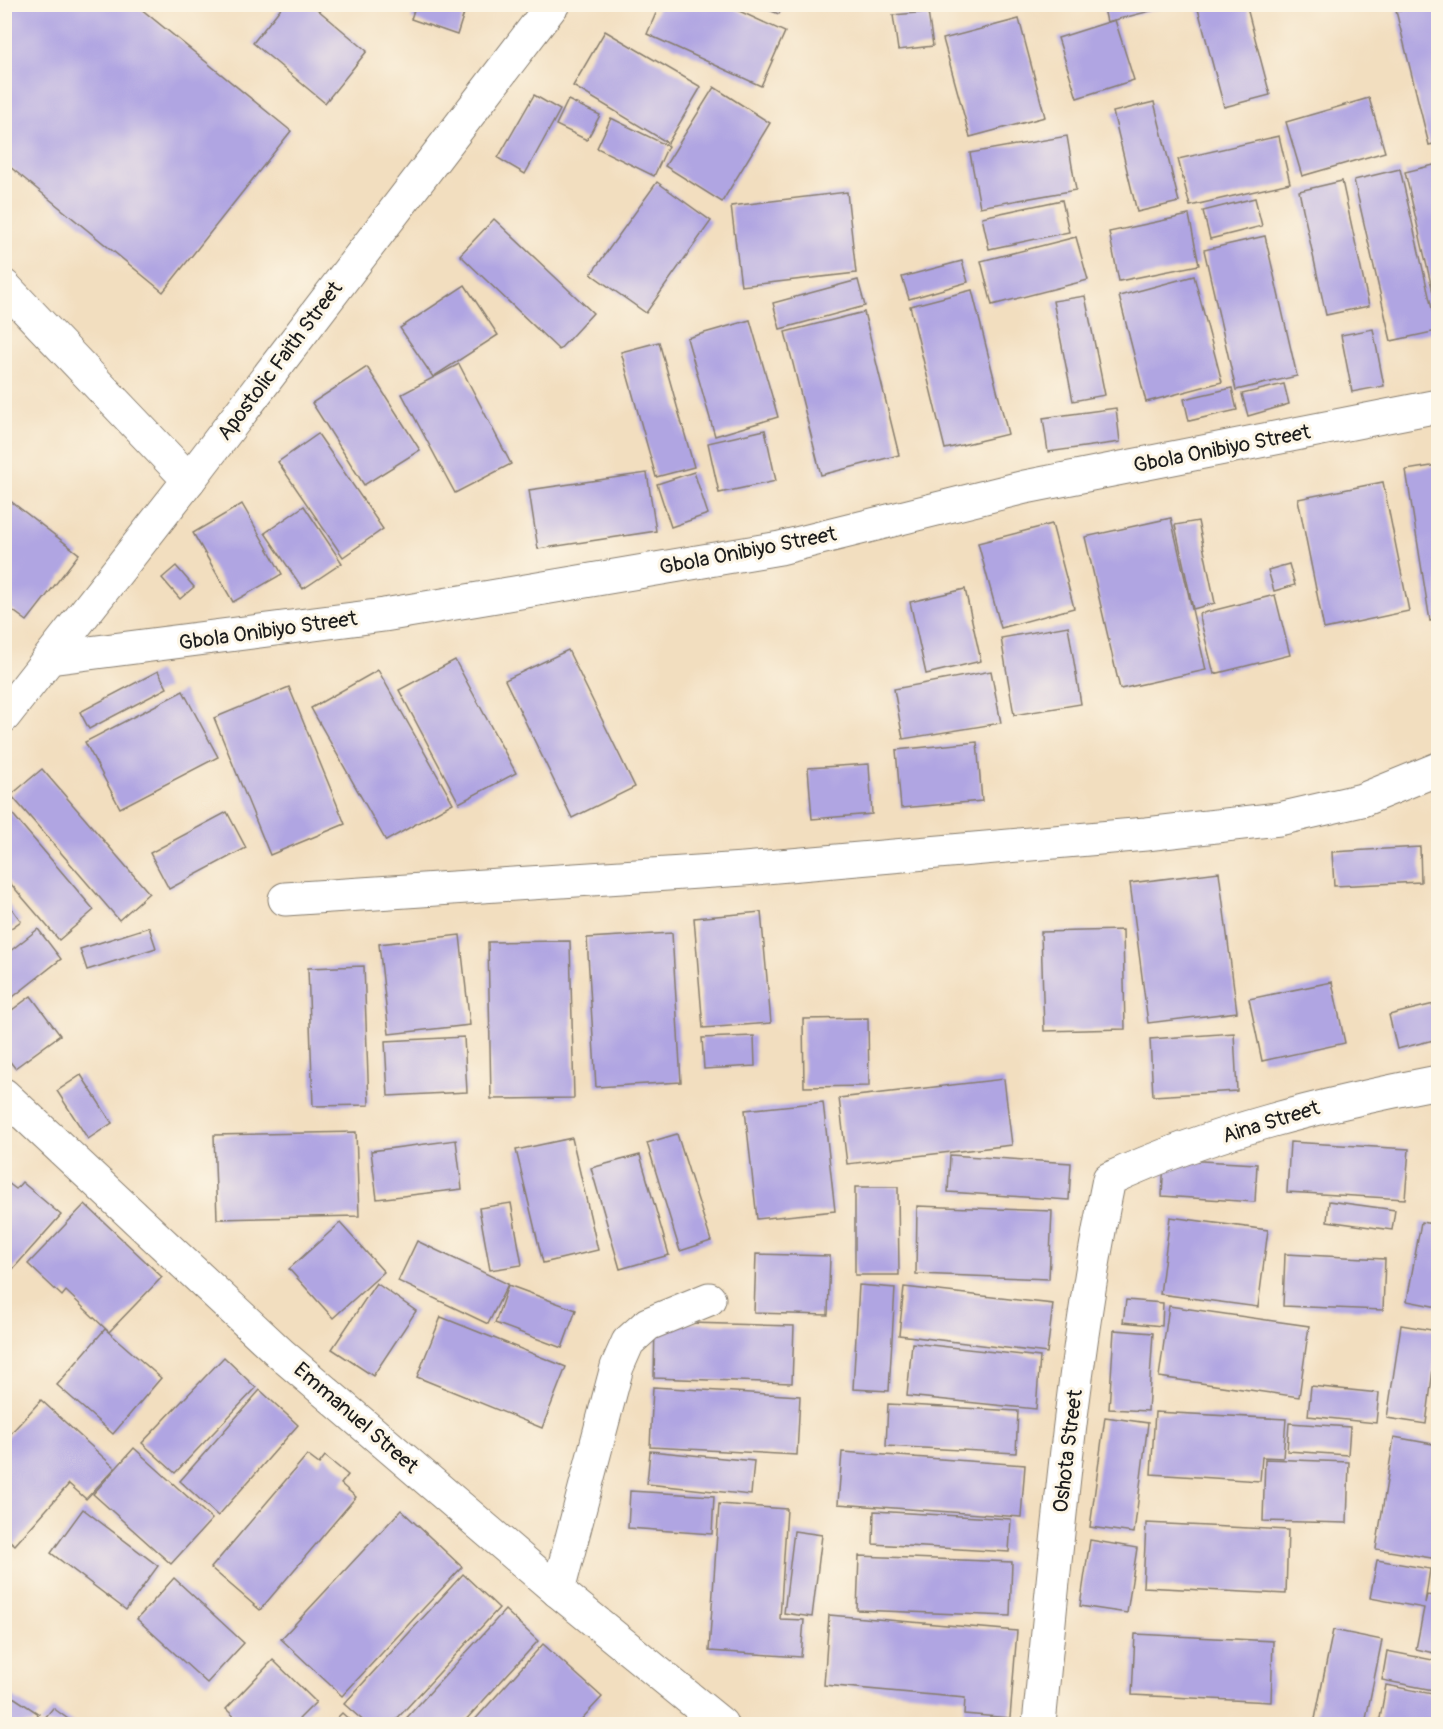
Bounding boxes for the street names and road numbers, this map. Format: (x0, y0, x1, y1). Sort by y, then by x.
street label: Apostolic Faith Street (211, 276, 349, 446)
street label: Gbola Onibiyo Street (1131, 419, 1313, 479)
street label: Gbola Onibiyo Street (657, 521, 839, 581)
street label: Gbola Onibiyo Street (177, 605, 359, 657)
street label: Aina Street (1219, 1094, 1323, 1150)
street label: Emmanuel Street (288, 1356, 424, 1480)
street label: Oshota Street (1047, 1387, 1089, 1514)

